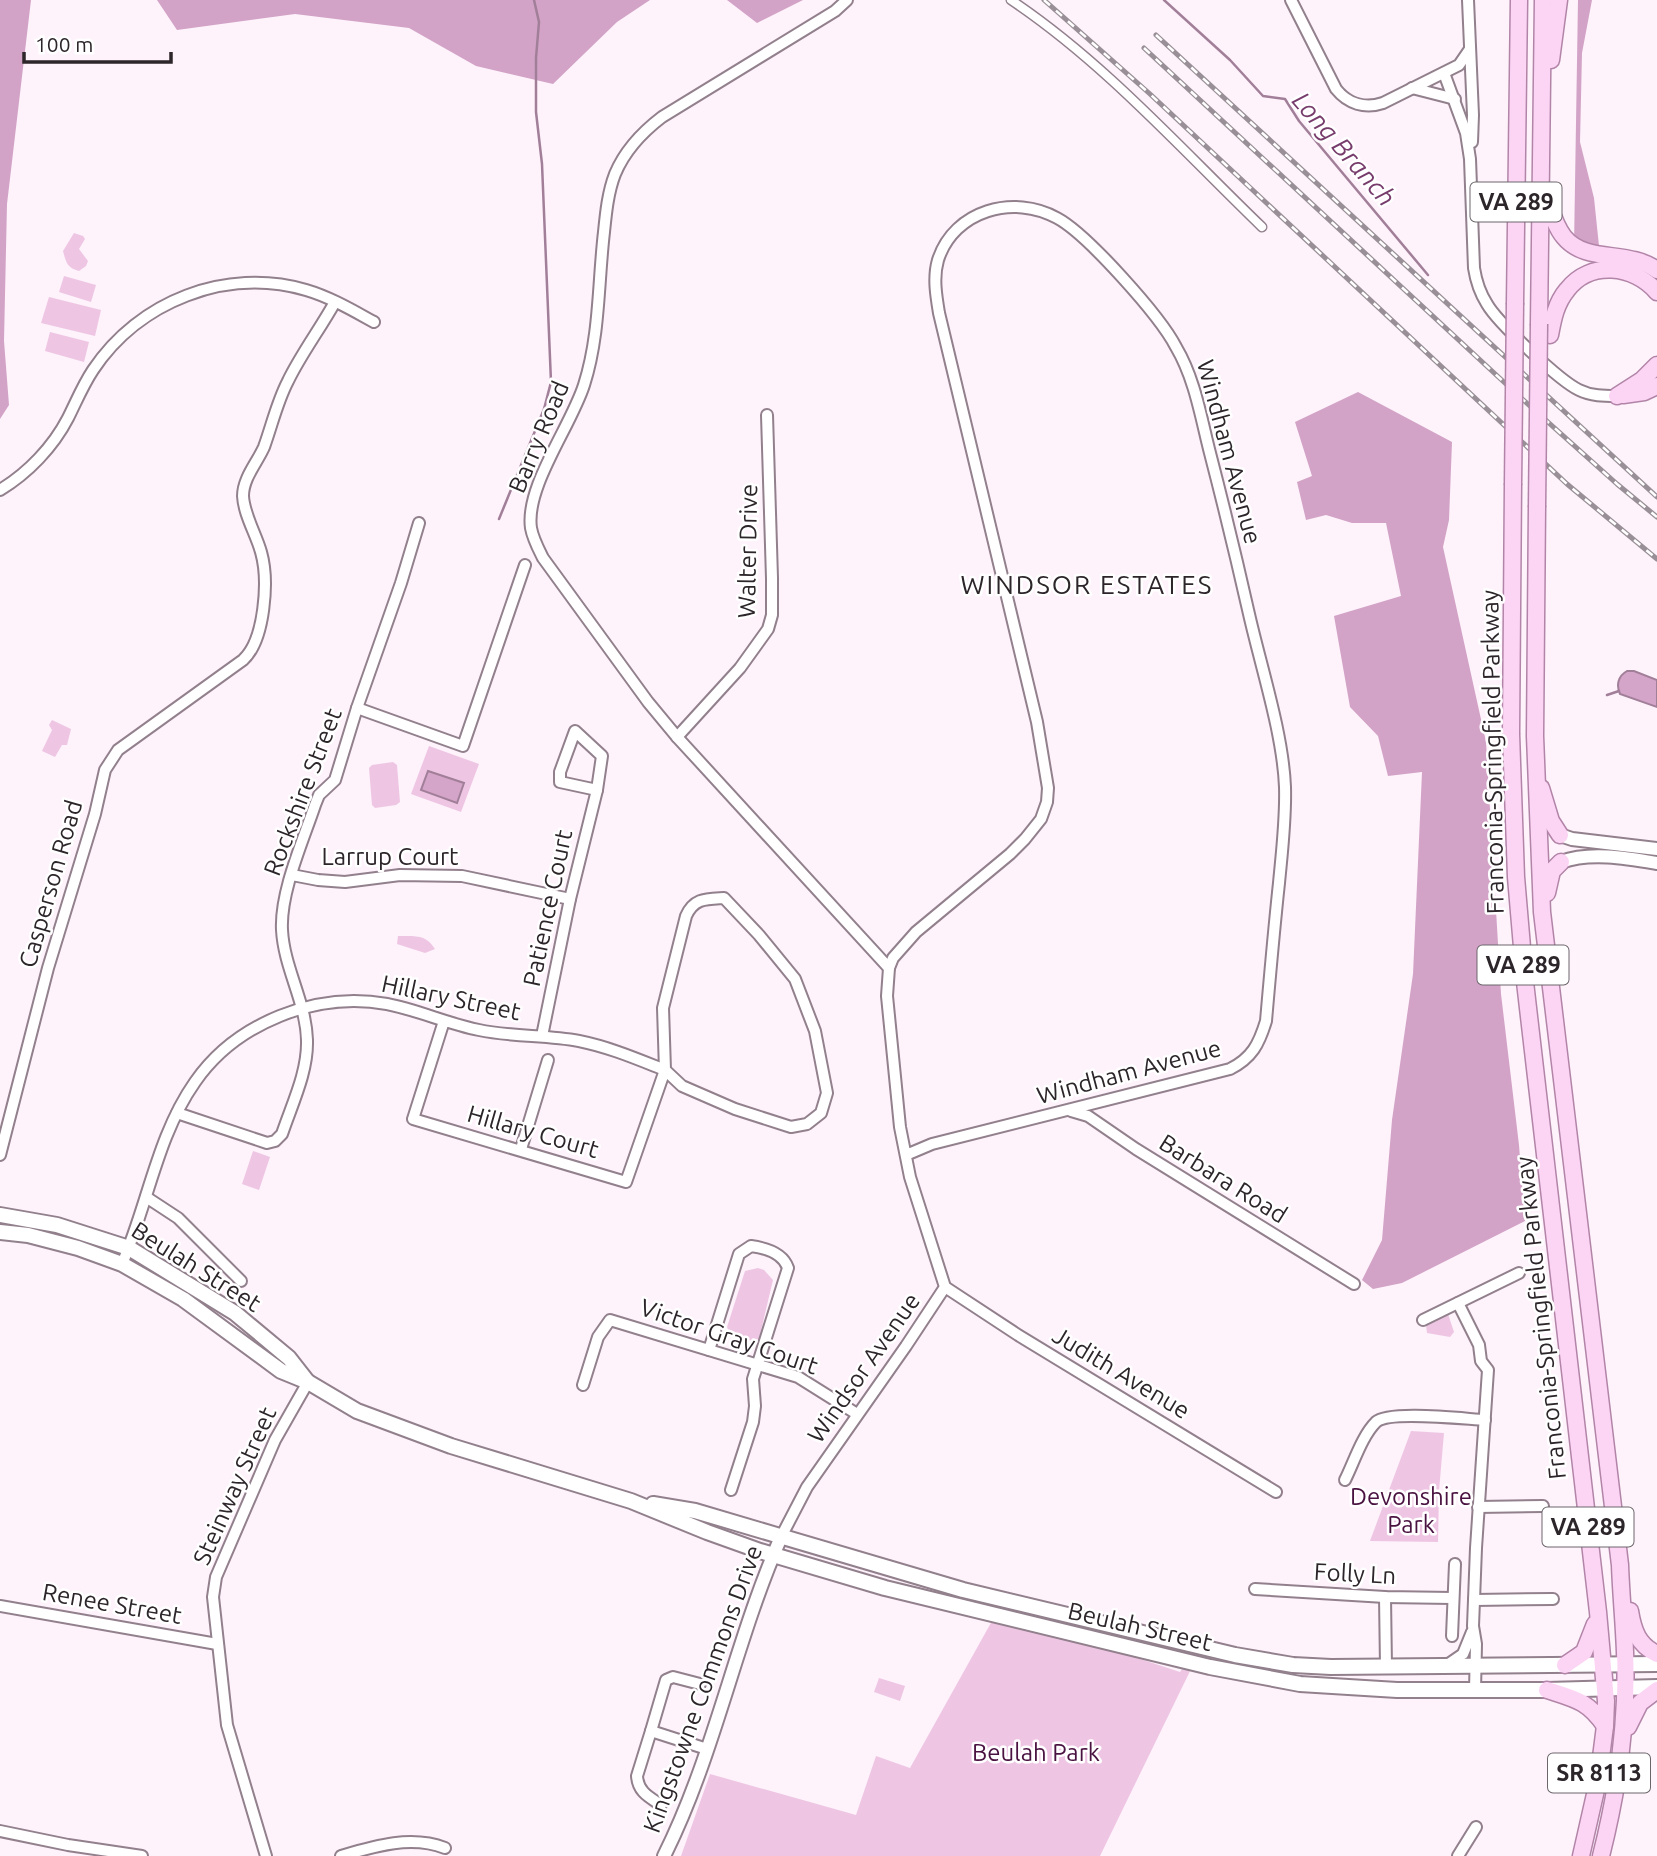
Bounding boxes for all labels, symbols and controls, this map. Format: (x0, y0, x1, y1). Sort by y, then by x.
scale bar (24, 21, 172, 65)
text: 100 m (35, 32, 93, 56)
water label: Long Branch (1287, 86, 1402, 212)
road number: VA 289 (1470, 182, 1562, 222)
street label: Windham Avenue (1192, 357, 1267, 547)
street label: Barry Road (503, 377, 574, 497)
street label: Walter Drive (733, 484, 762, 618)
district label: WINDSOR ESTATES (961, 570, 1213, 599)
street label: Franconia-Springfield Parkway (1476, 589, 1509, 915)
street label: Rockshire Street (258, 704, 347, 879)
street label: Casperson Road (14, 797, 87, 971)
street label: Patience Court (518, 827, 577, 989)
street label: Larrup Court (322, 843, 459, 870)
road number: VA 289 (1478, 946, 1568, 984)
street label: Hillary Street (379, 970, 524, 1026)
street label: Windham Avenue (1034, 1034, 1224, 1109)
street label: Hillary Court (464, 1100, 602, 1163)
street label: Barbara Road (1155, 1129, 1292, 1229)
street label: Franconia-Springfield Parkway (1510, 1155, 1571, 1481)
street label: Beulah Street (127, 1216, 266, 1317)
street label: Windsor Avenue (802, 1288, 925, 1448)
street label: Victor Gray Court (637, 1293, 822, 1380)
street label: Judith Avenue (1048, 1321, 1195, 1424)
street label: Steinway Street (188, 1402, 282, 1569)
park label: Devonshire Park (1350, 1483, 1472, 1538)
road number: VA 289 (1542, 1508, 1634, 1546)
street label: Kingstowne Commons Drive (638, 1541, 767, 1836)
street label: Folly Ln (1313, 1558, 1397, 1589)
street label: Renee Street (40, 1578, 184, 1629)
street label: Beulah Street (1065, 1597, 1215, 1656)
park label: Beulah Park (972, 1739, 1100, 1766)
road number: SR 8113 (1548, 1754, 1650, 1792)

